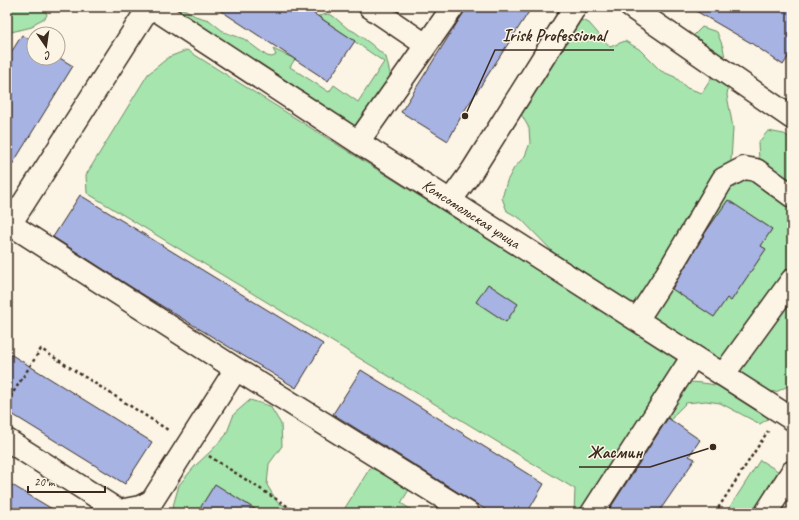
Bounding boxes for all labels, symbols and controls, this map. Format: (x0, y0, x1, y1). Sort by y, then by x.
callout: Irisk Professional (495, 21, 614, 50)
text: Irisk Professional (502, 25, 609, 46)
north arrow (26, 26, 66, 66)
text: С (42, 48, 52, 64)
street label: Комсомольская улица (418, 175, 525, 254)
callout: Жасмин (579, 438, 650, 467)
text: Жасмин (588, 442, 644, 463)
scale bar (28, 468, 105, 494)
text: 20 m (34, 474, 56, 490)

